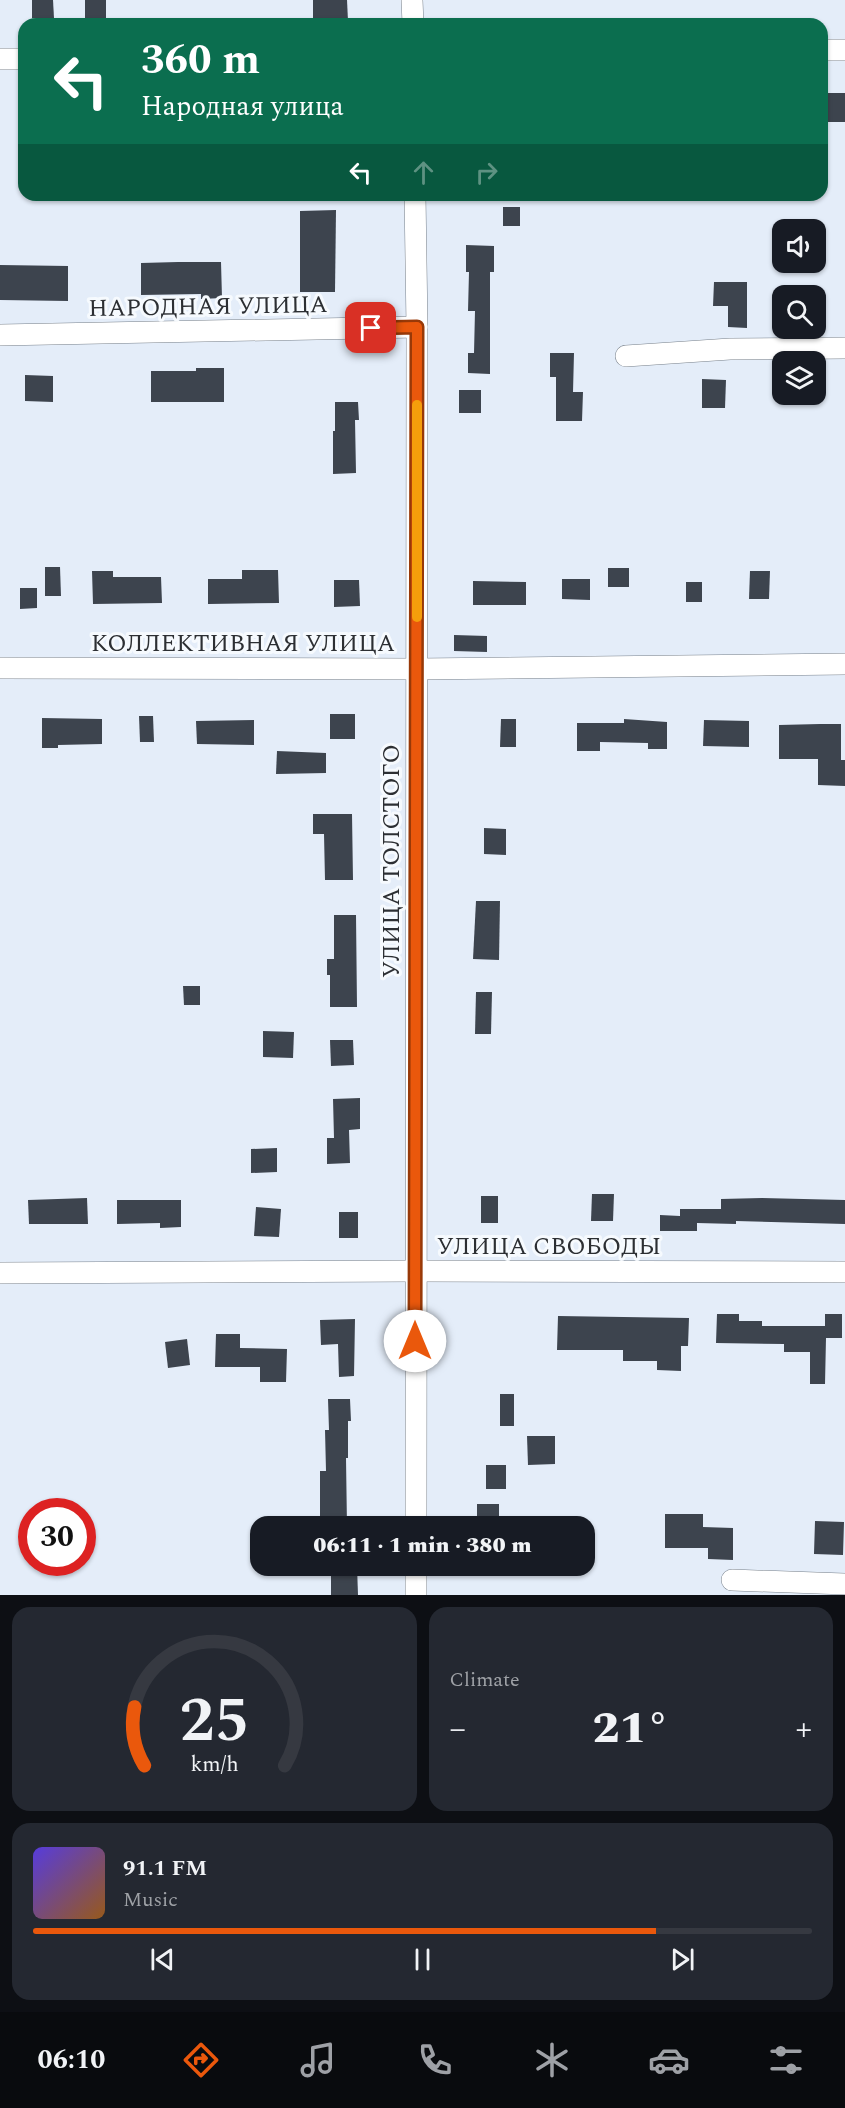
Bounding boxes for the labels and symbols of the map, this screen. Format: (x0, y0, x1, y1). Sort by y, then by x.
street label: НАРОДНАЯ УЛИЦА (88, 287, 328, 327)
pin (345, 302, 396, 353)
street label: КОЛЛЕКТИВНАЯ УЛИЦА (91, 626, 395, 662)
street label: УЛИЦА ТОЛСТОГО (374, 744, 410, 978)
street label: УЛИЦА СВОБОДЫ (437, 1229, 661, 1265)
position arrow (383, 1309, 447, 1373)
speed limit sign: 30 (18, 1498, 96, 1576)

